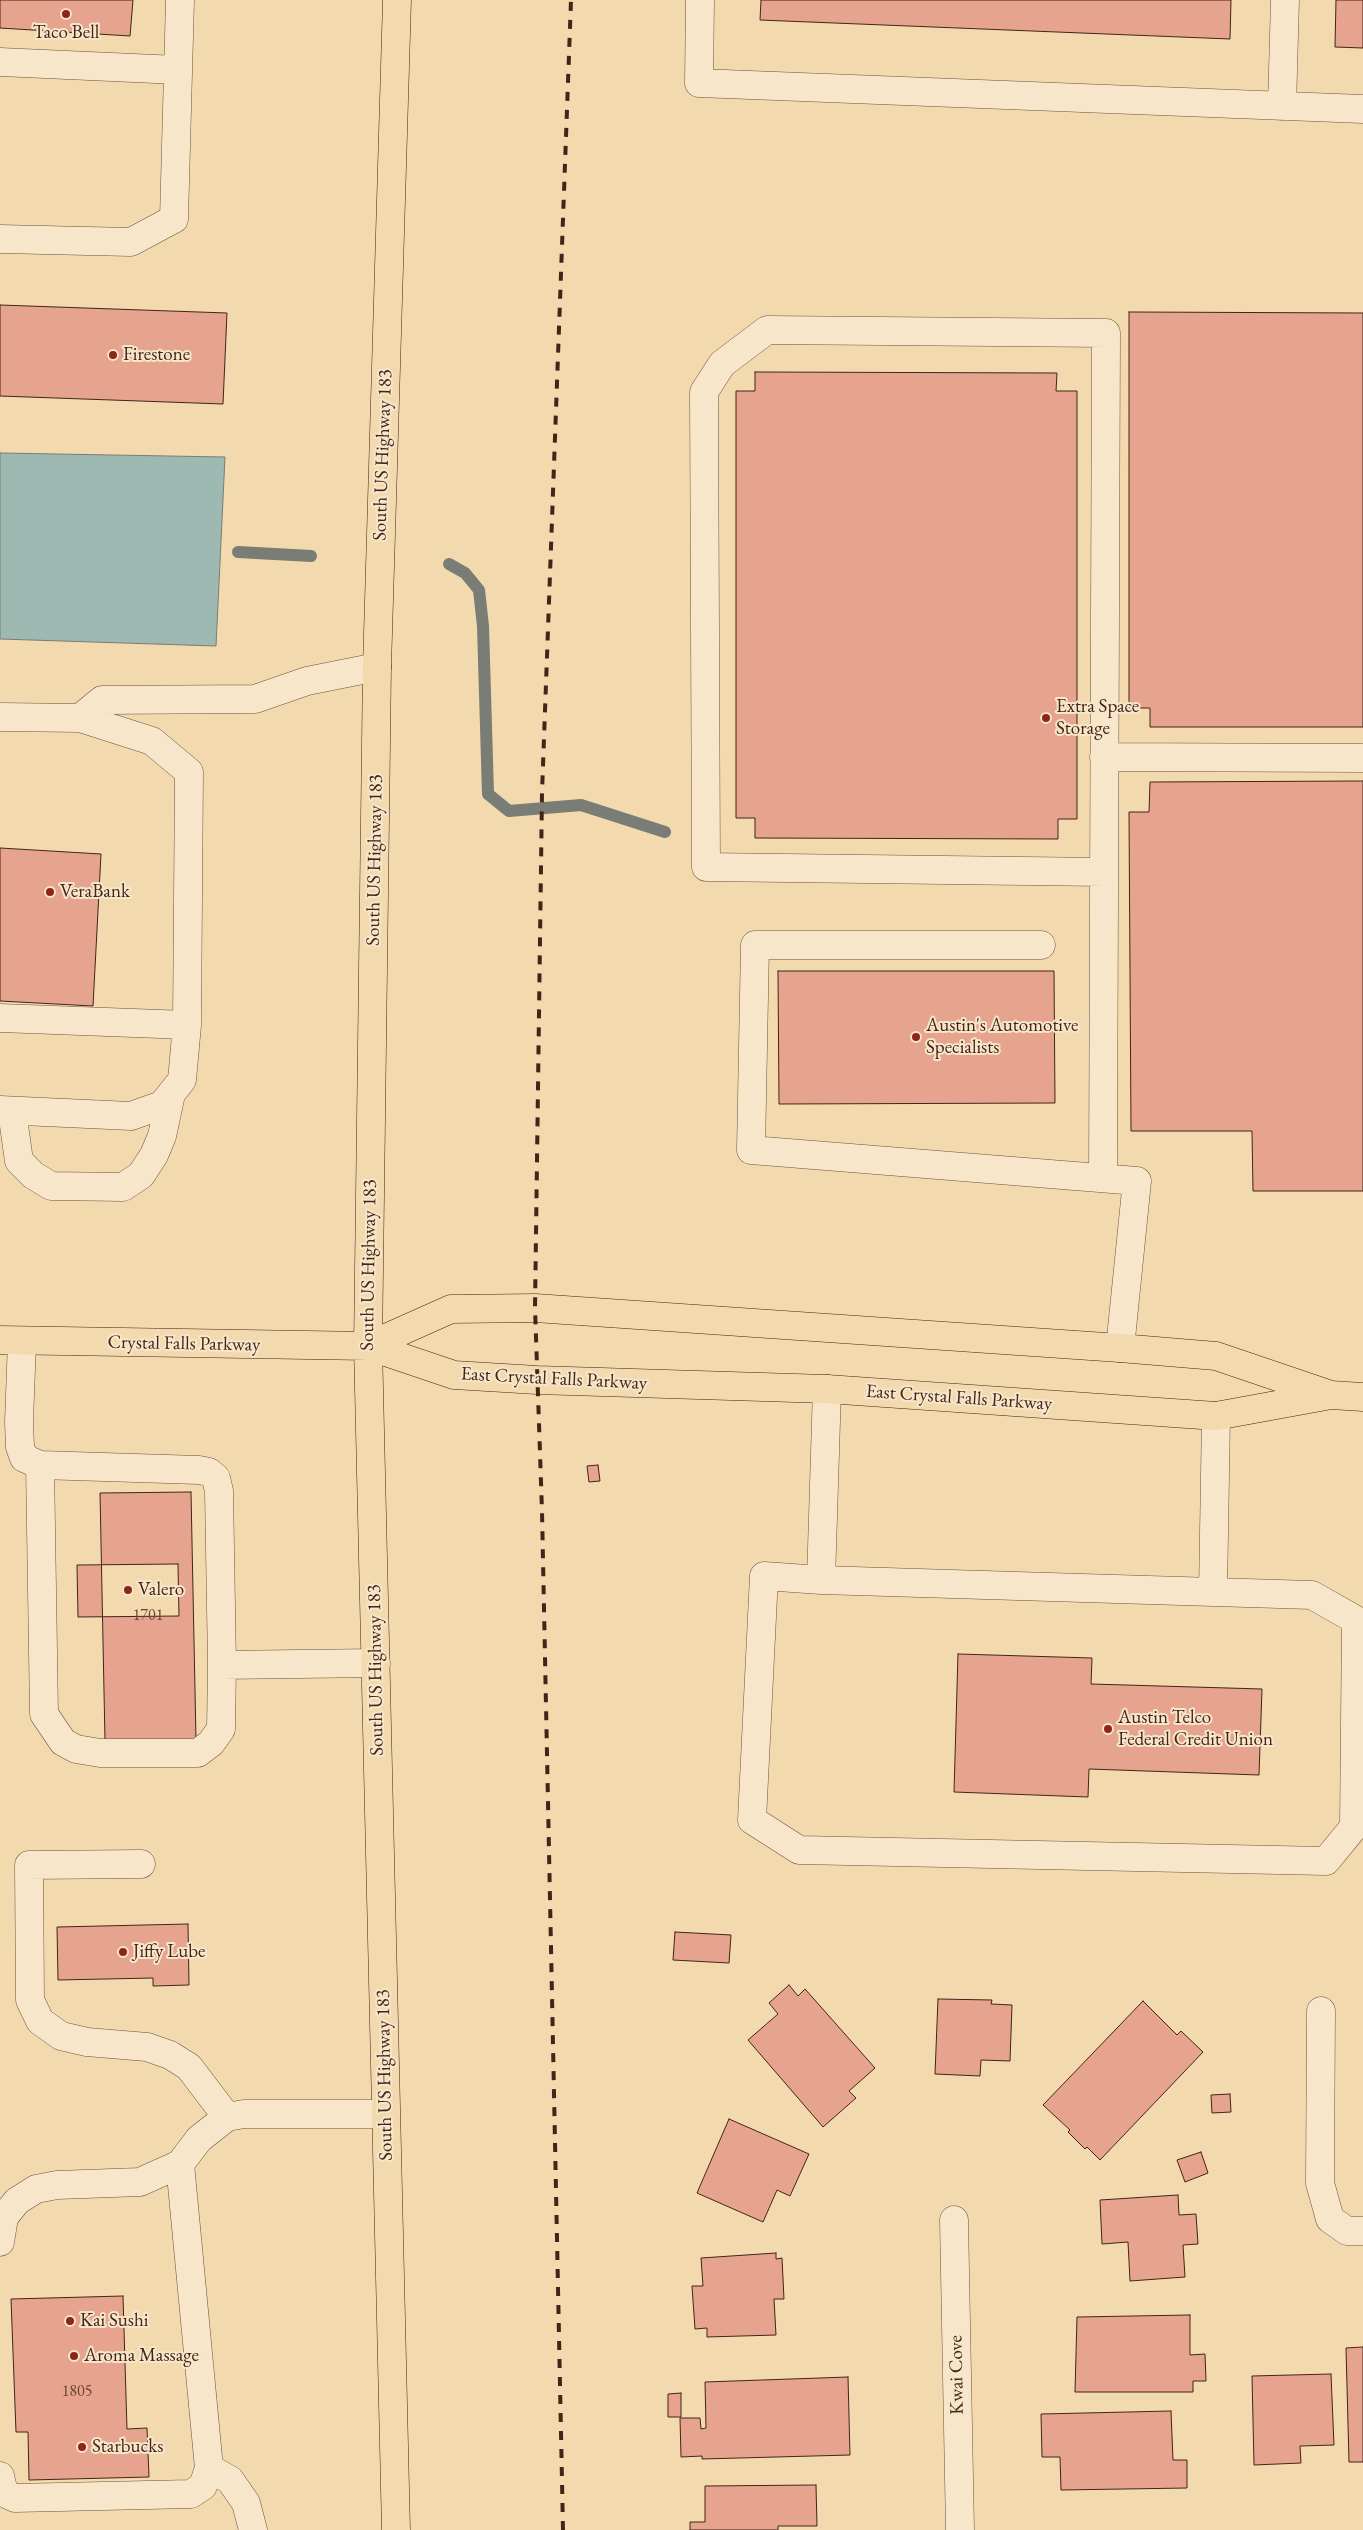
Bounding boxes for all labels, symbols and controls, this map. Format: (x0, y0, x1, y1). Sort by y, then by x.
marker: Taco Bell (60, 8, 72, 20)
place label: Taco Bell (33, 22, 99, 44)
place label: Firestone (123, 344, 190, 366)
marker: Firestone (107, 349, 119, 361)
street label: South US Highway 183 (369, 369, 397, 541)
place label: Extra Space Storage (1056, 696, 1139, 740)
marker: Extra Space Storage (1040, 712, 1052, 724)
street label: South US Highway 183 (362, 774, 388, 946)
place label: VeraBank (60, 881, 130, 903)
marker: VeraBank (44, 886, 56, 898)
place label: Austin's Automotive Specialists (926, 1015, 1078, 1059)
marker: Austin's Automotive Specialists (910, 1031, 922, 1043)
street label: South US Highway 183 (356, 1179, 382, 1351)
street label: Crystal Falls Parkway (107, 1331, 261, 1357)
street label: East Crystal Falls Parkway (460, 1363, 648, 1395)
street label: East Crystal Falls Parkway (865, 1380, 1053, 1416)
place label: Valero (138, 1579, 184, 1601)
marker: Valero (122, 1584, 134, 1596)
street label: South US Highway 183 (363, 1584, 389, 1756)
house number: 1701 (133, 1606, 163, 1626)
place label: Austin Telco Federal Credit Union (1118, 1707, 1273, 1751)
marker: Austin Telco Federal Credit Union (1102, 1723, 1114, 1735)
place label: Jiffy Lube (133, 1941, 205, 1963)
marker: Jiffy Lube (117, 1946, 129, 1958)
street label: South US Highway 183 (372, 1989, 398, 2161)
place label: Kai Sushi (80, 2310, 148, 2332)
marker: Kai Sushi (64, 2315, 76, 2327)
street label: Kwai Cove (945, 2335, 969, 2415)
place label: Aroma Massage (84, 2345, 199, 2367)
marker: Aroma Massage (68, 2350, 80, 2362)
house number: 1805 (62, 2382, 92, 2402)
place label: Starbucks (92, 2436, 163, 2458)
marker: Starbucks (76, 2441, 88, 2453)

